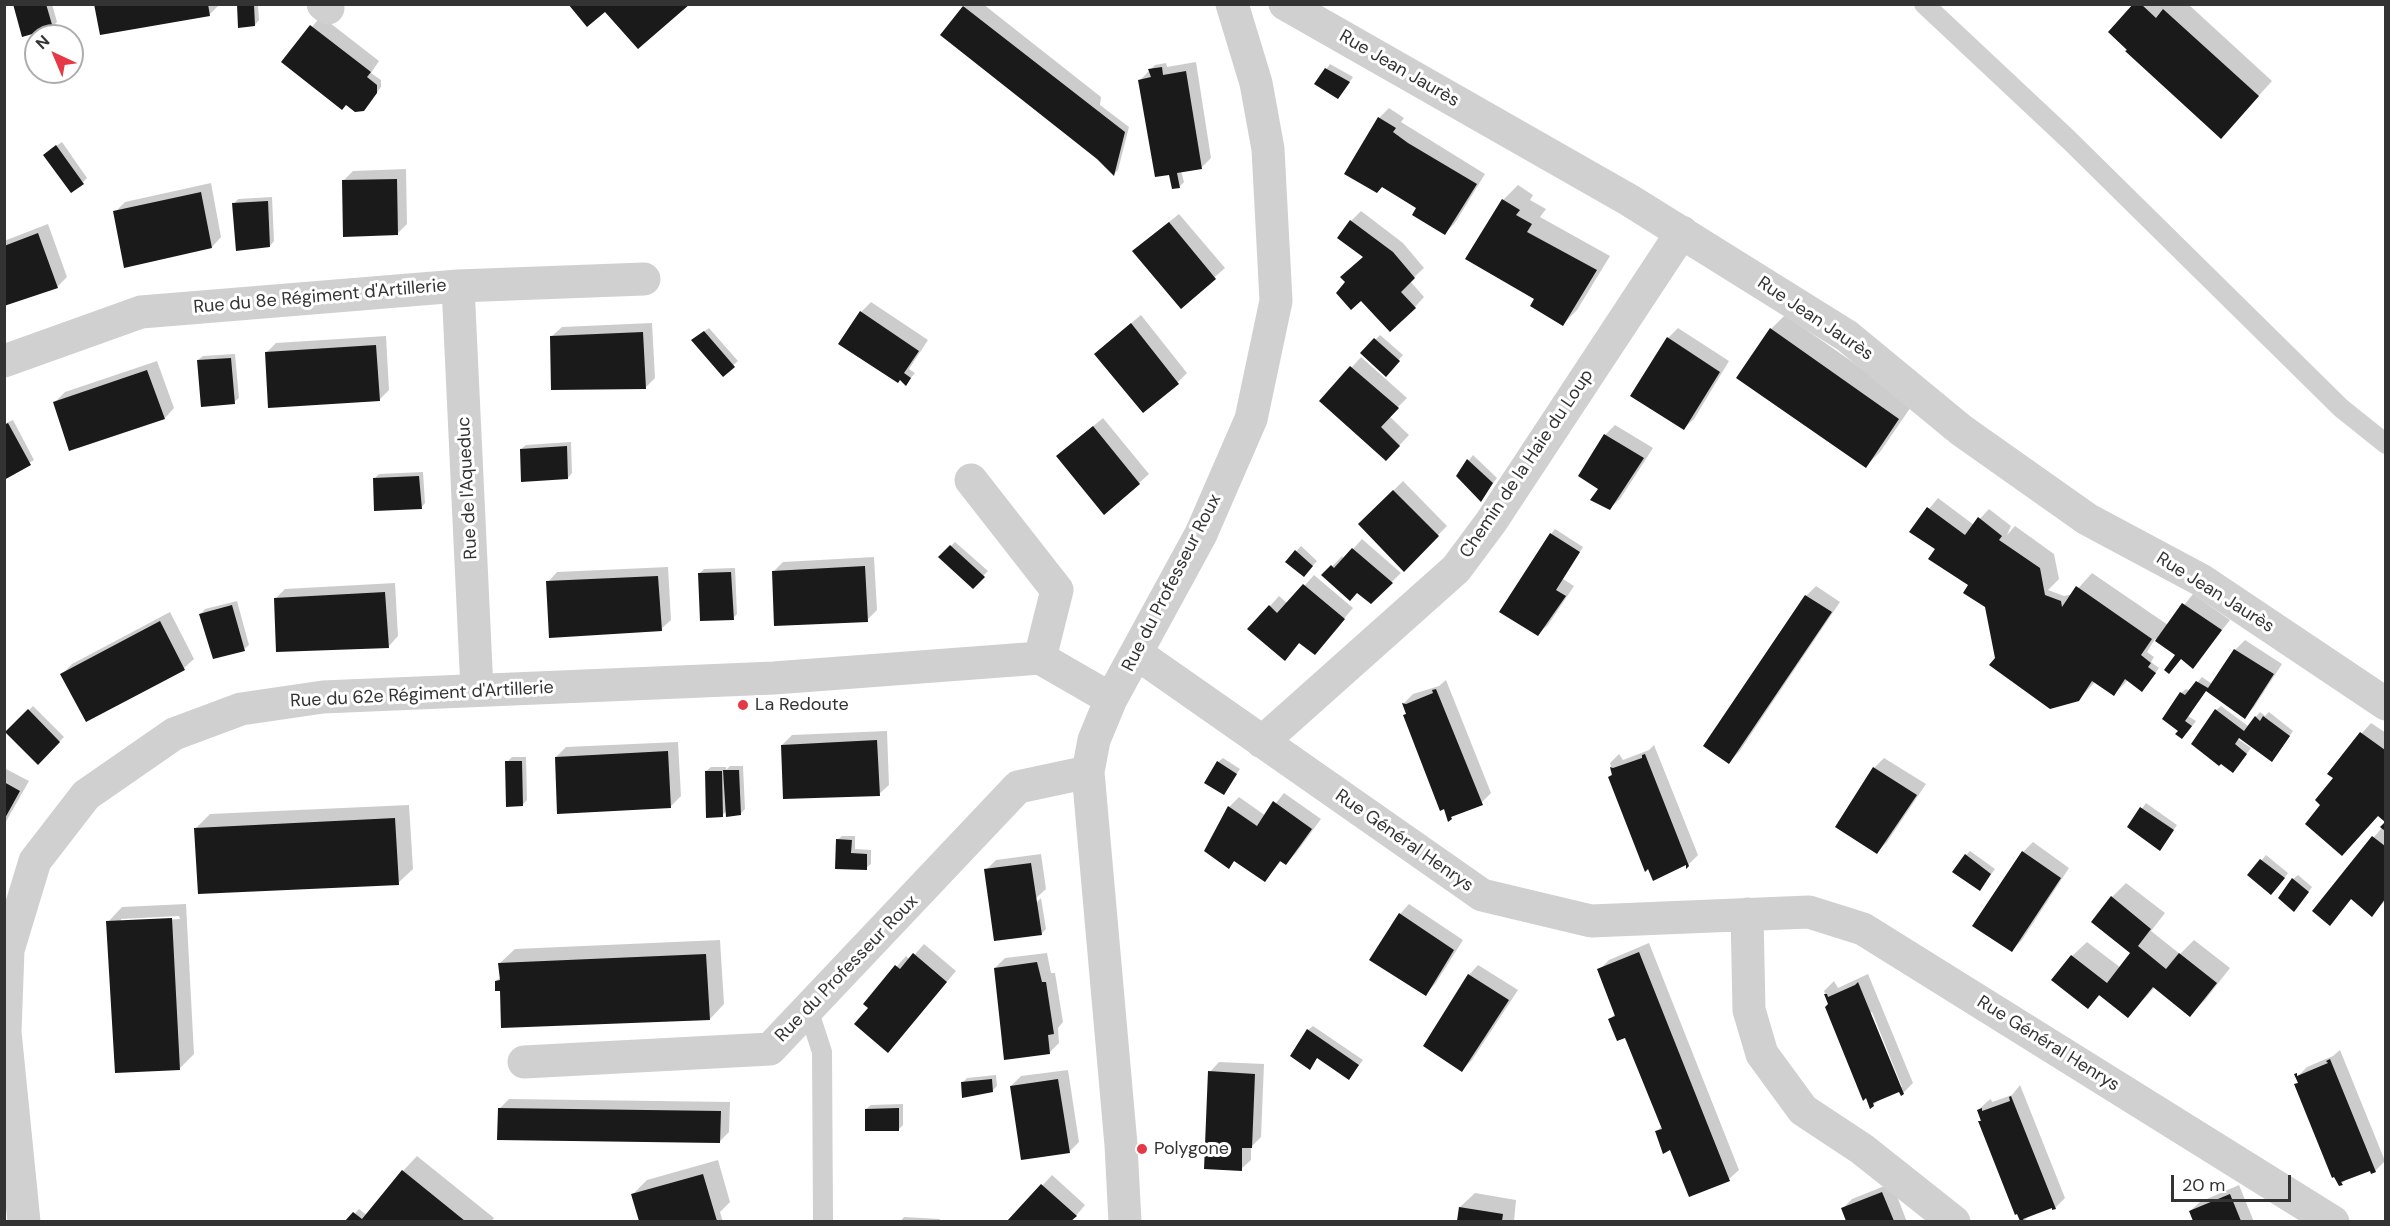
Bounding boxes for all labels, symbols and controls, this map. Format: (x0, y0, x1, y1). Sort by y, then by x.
north arrow (24, 24, 84, 84)
street label: Rue Jean Jaurès (1335, 26, 1463, 112)
text: N (31, 31, 54, 54)
street label: Rue Jean Jaurès (1753, 272, 1877, 366)
street label: Rue du 8e Régiment d'Artillerie (193, 275, 447, 319)
street label: Chemin de la Haie du Loup (1456, 366, 1598, 562)
street label: Rue de l'Aqueduc (453, 416, 483, 560)
street label: Rue du Professeur Roux (1118, 491, 1226, 675)
street label: Rue Jean Jaurès (2152, 548, 2278, 638)
street label: Rue du 62e Régiment d'Artillerie (290, 677, 554, 713)
place label: La Redoute (755, 694, 849, 716)
marker: La Redoute (736, 698, 750, 712)
street label: Rue Général Henrys (1331, 785, 1477, 897)
street label: Rue du Professeur Roux (771, 891, 923, 1047)
street label: Rue Général Henrys (1973, 991, 2123, 1097)
place label: Polygone (1154, 1138, 1229, 1160)
marker: Polygone (1135, 1142, 1149, 1156)
scale bar (2174, 1163, 2294, 1201)
text: 20 m (2182, 1173, 2225, 1197)

